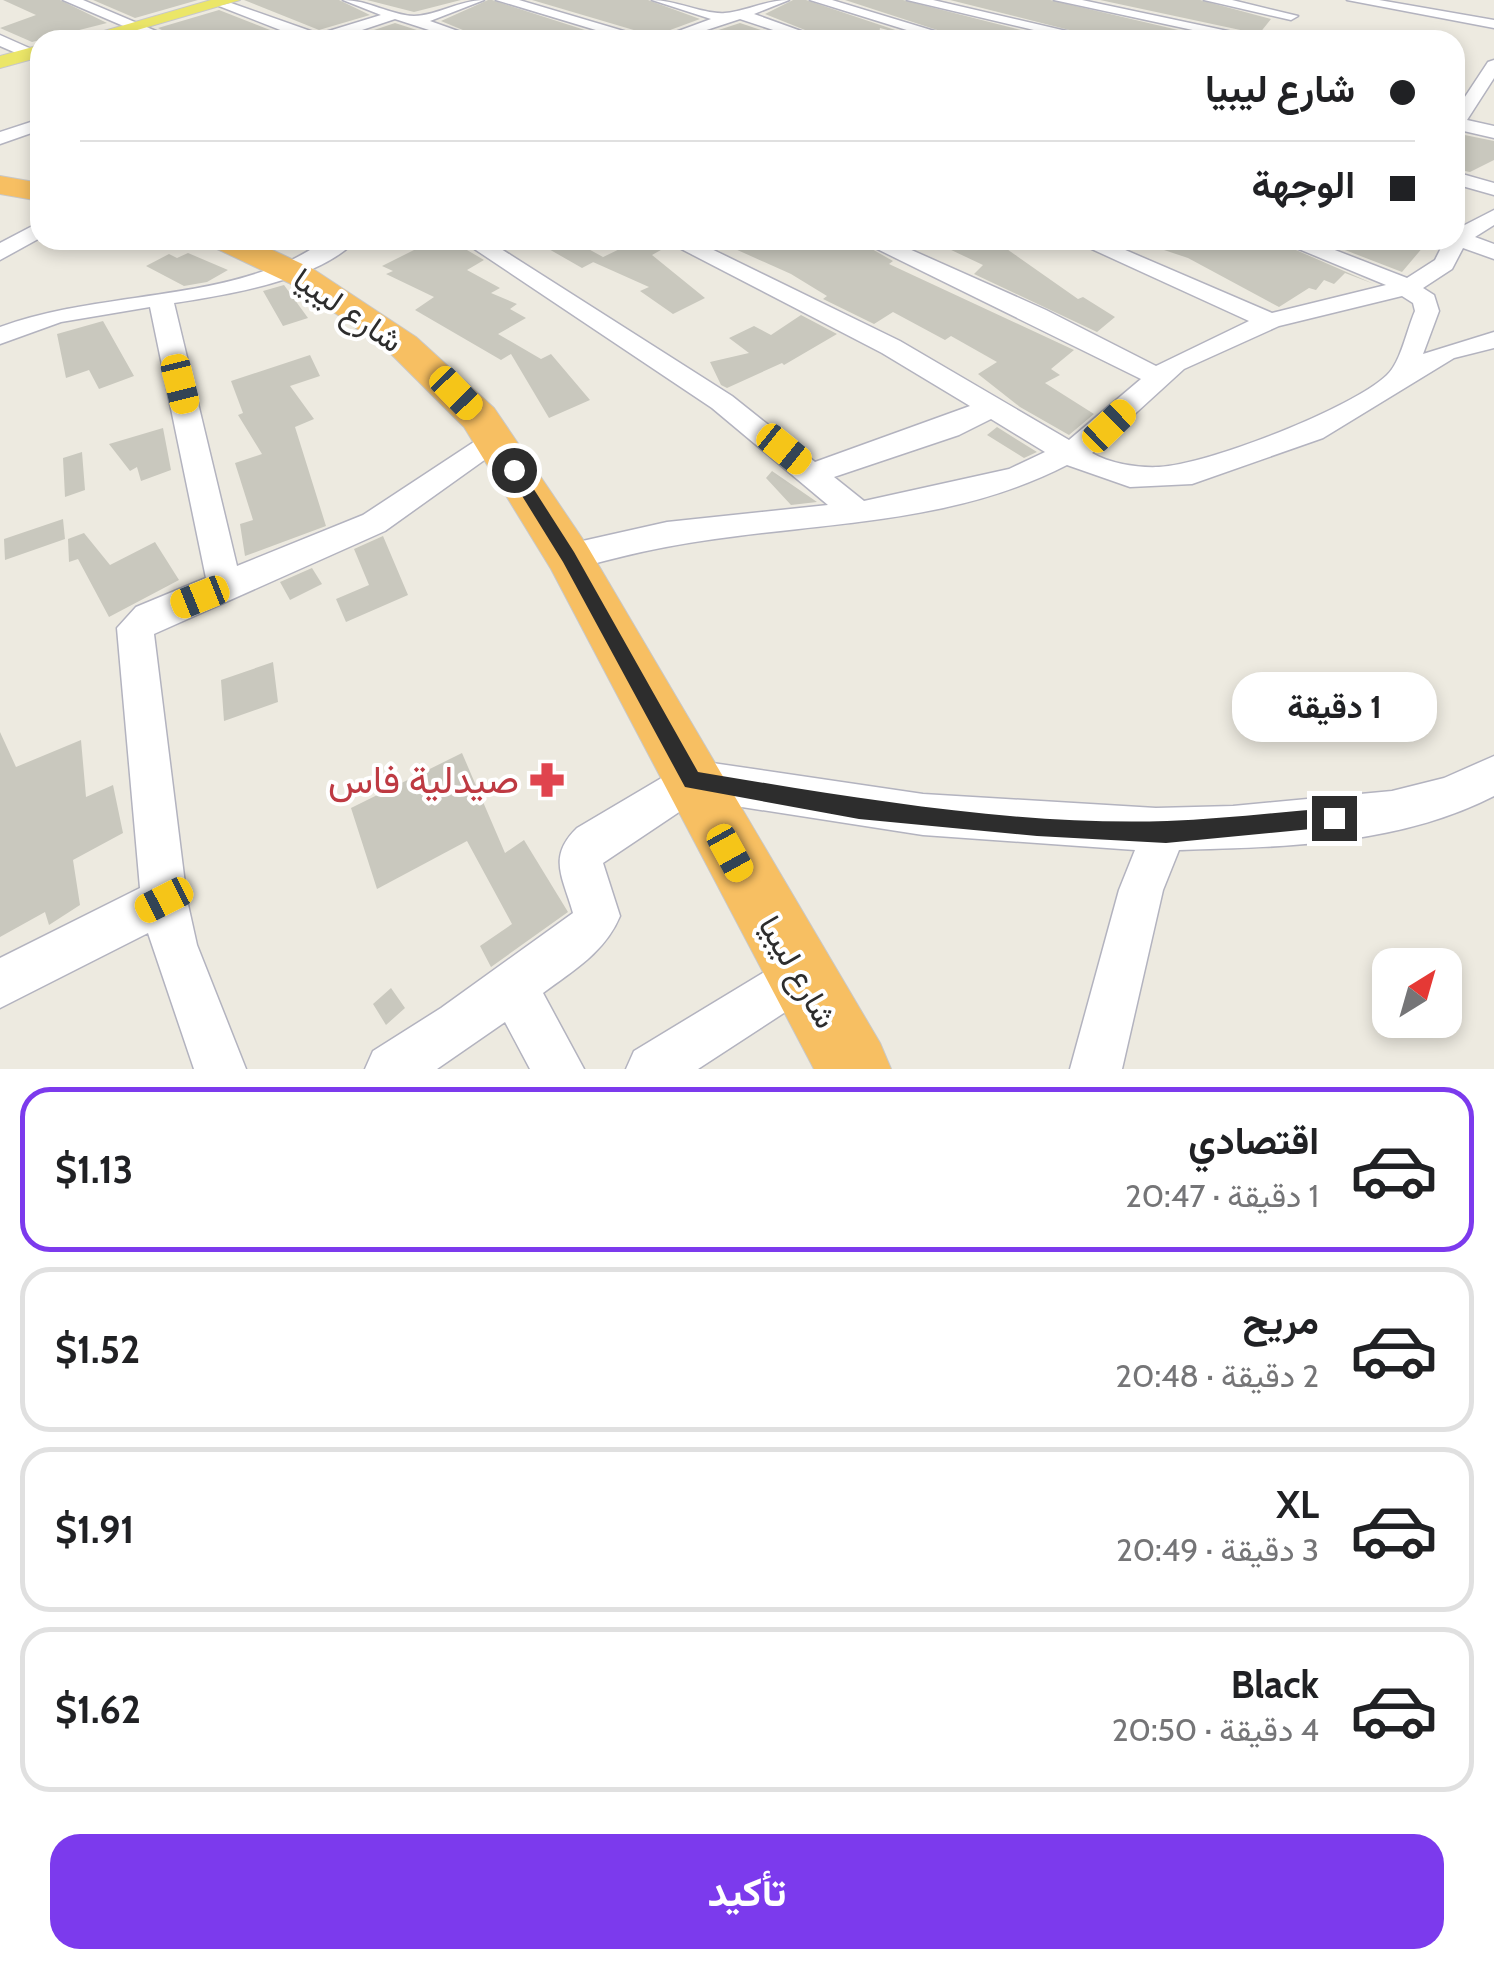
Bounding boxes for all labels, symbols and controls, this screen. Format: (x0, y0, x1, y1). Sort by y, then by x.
text: شارع ليبيا (1205, 65, 1355, 112)
text: الوجهة (1252, 161, 1355, 208)
street label: شارع ليبيا (285, 259, 410, 363)
car (158, 351, 202, 417)
car (424, 361, 488, 425)
car (1077, 394, 1141, 458)
car (751, 418, 817, 480)
route start (492, 448, 537, 493)
car (167, 572, 233, 622)
callout: 1 دقيقة (1232, 673, 1436, 743)
text: 1 دقيقة (1287, 687, 1382, 726)
place label: صيدلية فاس (328, 756, 519, 803)
pharmacy icon: صيدلية فاس (528, 761, 566, 799)
route end (1312, 796, 1357, 841)
car (702, 819, 758, 887)
car (130, 873, 198, 927)
street label: شارع ليبيا (748, 909, 846, 1036)
north arrow (1372, 948, 1462, 1038)
map controls (1372, 948, 1462, 1038)
text: اقتصادي (1188, 1117, 1319, 1164)
icon: car (1349, 1125, 1439, 1215)
text: $1.13 (55, 1146, 133, 1193)
text: 1 دقيقة · 20:47 (1125, 1176, 1319, 1215)
text: مريح (1243, 1297, 1319, 1344)
icon: car (1349, 1305, 1439, 1395)
text: $1.52 (55, 1326, 140, 1373)
text: 2 دقيقة · 20:48 (1115, 1356, 1319, 1395)
text: XL (1276, 1481, 1319, 1528)
icon: car (1349, 1485, 1439, 1575)
text: $1.91 (55, 1506, 134, 1553)
text: 3 دقيقة · 20:49 (1116, 1530, 1319, 1569)
text: Black (1231, 1661, 1319, 1708)
icon: car (1349, 1665, 1439, 1755)
text: $1.62 (55, 1686, 141, 1733)
text: 4 دقيقة · 20:50 (1112, 1710, 1319, 1749)
button: تأكيد (50, 1834, 1444, 1949)

